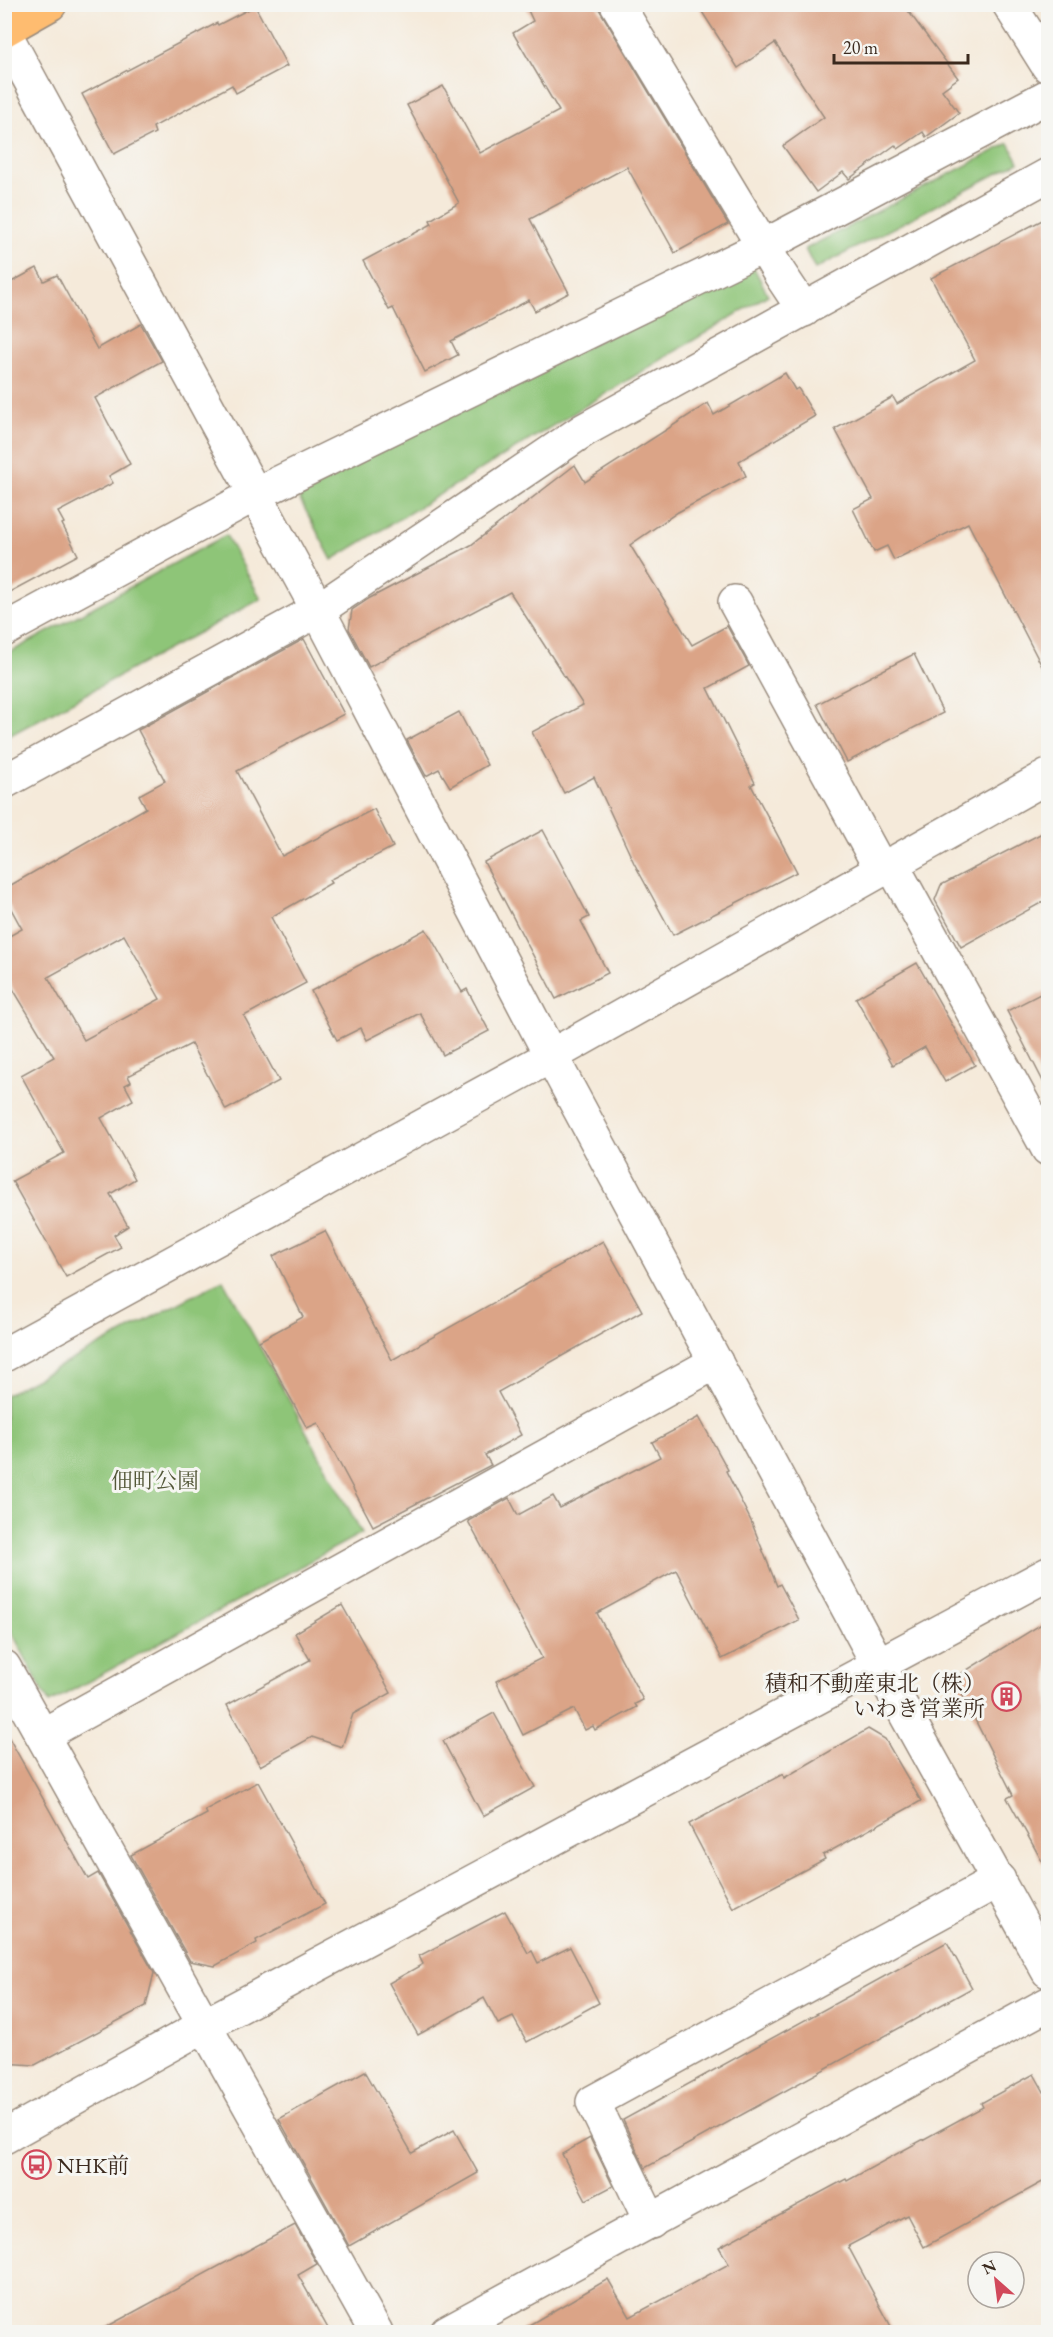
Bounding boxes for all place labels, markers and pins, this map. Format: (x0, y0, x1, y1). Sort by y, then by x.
place label: 積和不動産東北（株） いわき営業所 (765, 1669, 985, 1723)
building icon: 積和不動産東北（株） いわき営業所 (990, 1680, 1022, 1712)
bus stop icon: NHK前 (20, 2149, 52, 2181)
place label: NHK前 (57, 2151, 129, 2180)

